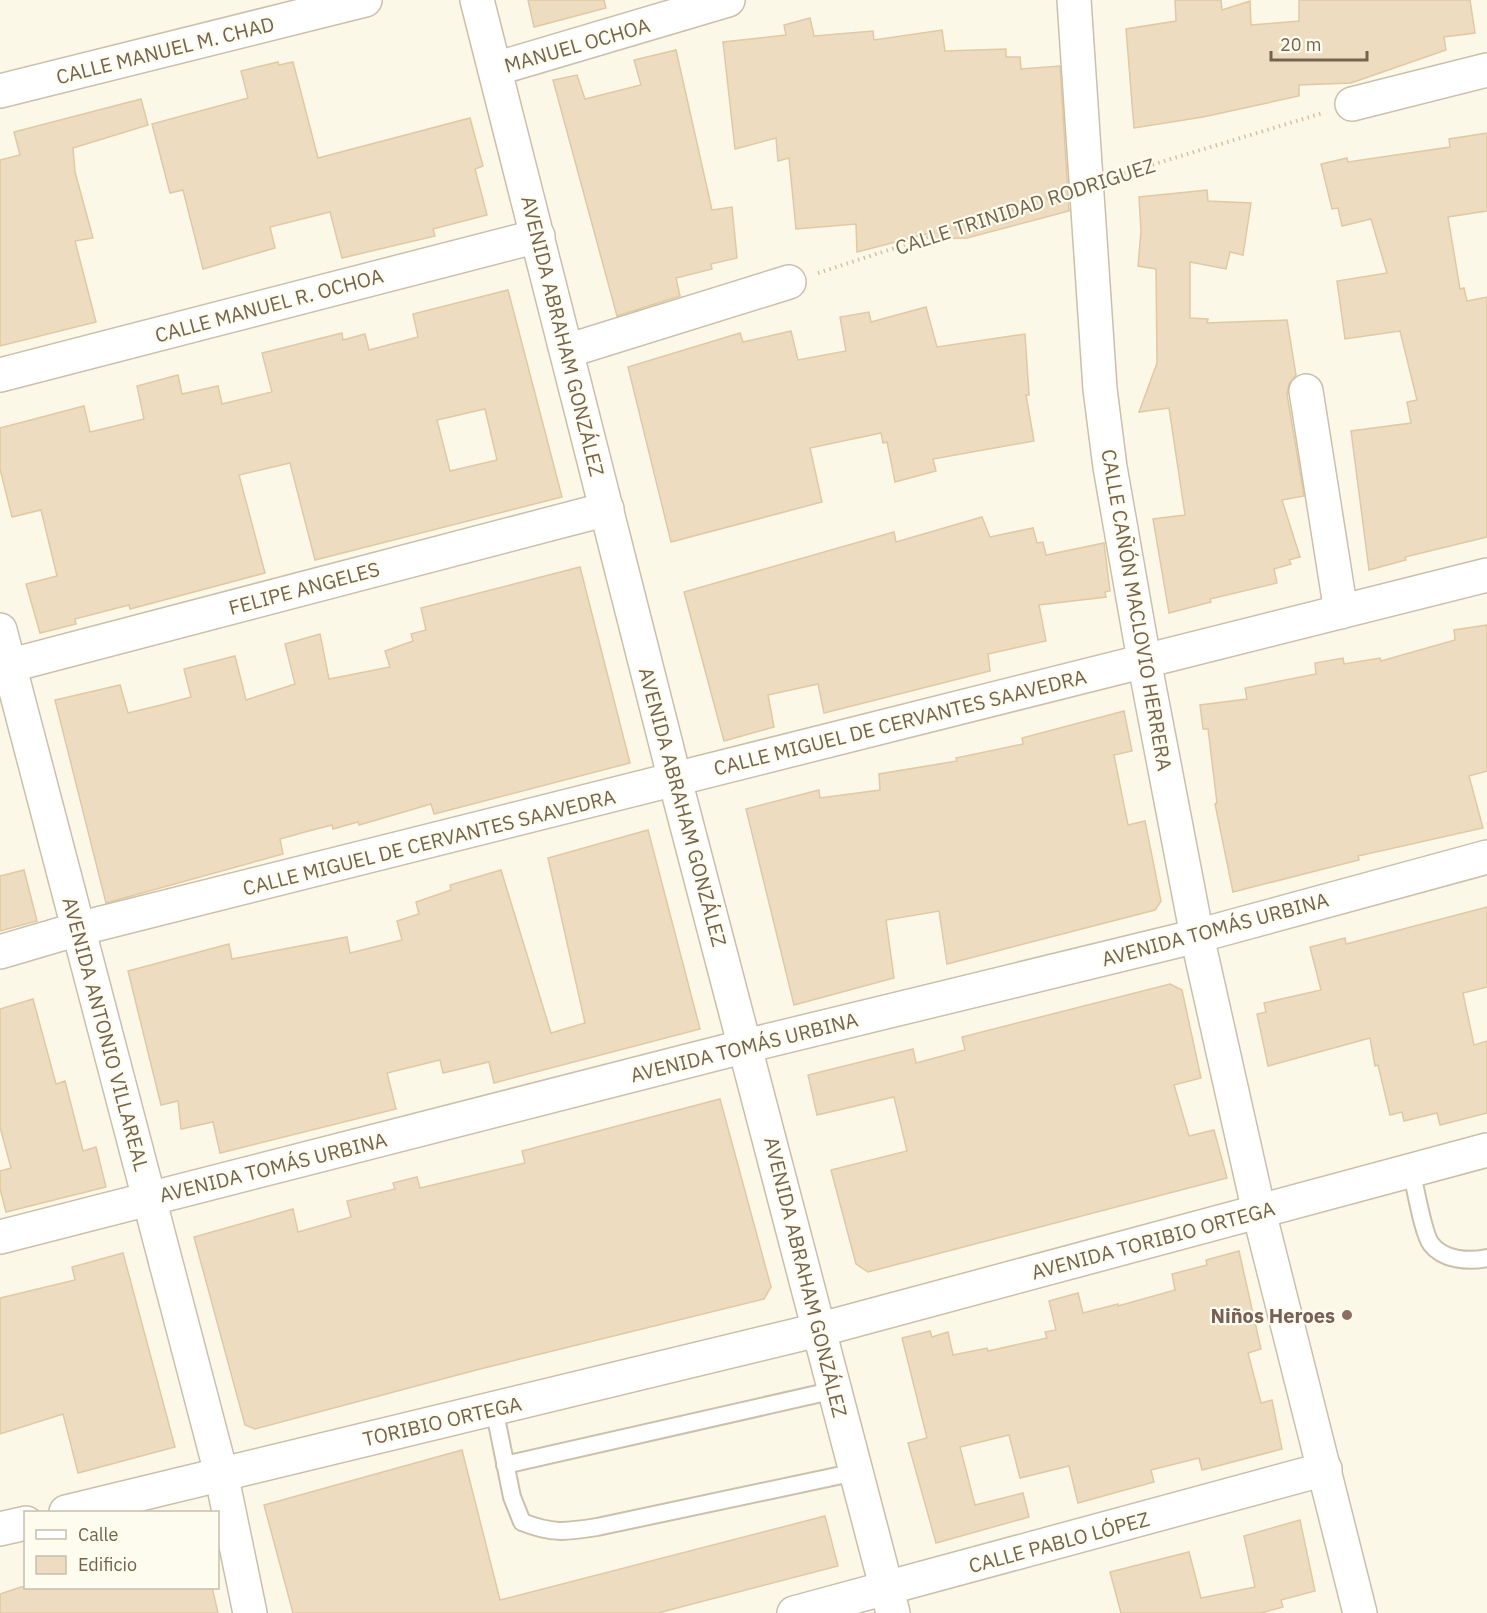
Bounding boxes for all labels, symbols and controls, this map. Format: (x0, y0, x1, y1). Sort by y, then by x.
street label: CALLE MANUEL M. CHAD (53, 10, 277, 90)
street label: MANUEL OCHOA (501, 11, 653, 79)
scale bar (1271, 24, 1367, 62)
text: 20 m (1280, 33, 1322, 56)
street label: CALLE TRINIDAD RODRIGUEZ (892, 151, 1158, 261)
street label: AVENIDA ABRAHAM GONZÁLEZ (515, 193, 611, 479)
street label: CALLE MANUEL R. OCHOA (152, 261, 386, 348)
street label: CALLE CAÑÓN MACLOVIO HERRERA (1095, 447, 1179, 773)
street label: FELIPE ANGELES (226, 555, 382, 621)
street label: CALLE MIGUEL DE CERVANTES SAAVEDRA (711, 662, 1089, 781)
street label: AVENIDA ABRAHAM GONZÁLEZ (633, 664, 733, 950)
street label: CALLE MIGUEL DE CERVANTES SAAVEDRA (240, 782, 618, 901)
street label: AVENIDA TOMÁS URBINA (1099, 886, 1332, 972)
street label: AVENIDA ANTONIO VILLAREAL (56, 894, 156, 1174)
street label: AVENIDA TOMÁS URBINA (627, 1006, 861, 1088)
street label: AVENIDA TOMÁS URBINA (156, 1126, 390, 1208)
street label: AVENIDA ABRAHAM GONZÁLEZ (758, 1134, 854, 1420)
street label: AVENIDA TORIBIO ORTEGA (1028, 1194, 1278, 1286)
place label: Niños Heroes (1211, 1302, 1335, 1329)
marker: Niños Heroes (1340, 1308, 1354, 1322)
street label: TORIBIO ORTEGA (360, 1390, 524, 1452)
street label: CALLE PABLO LÓPEZ (966, 1505, 1152, 1579)
legend (24, 1511, 219, 1589)
text: Calle (78, 1523, 118, 1546)
text: Edificio (78, 1553, 137, 1576)

